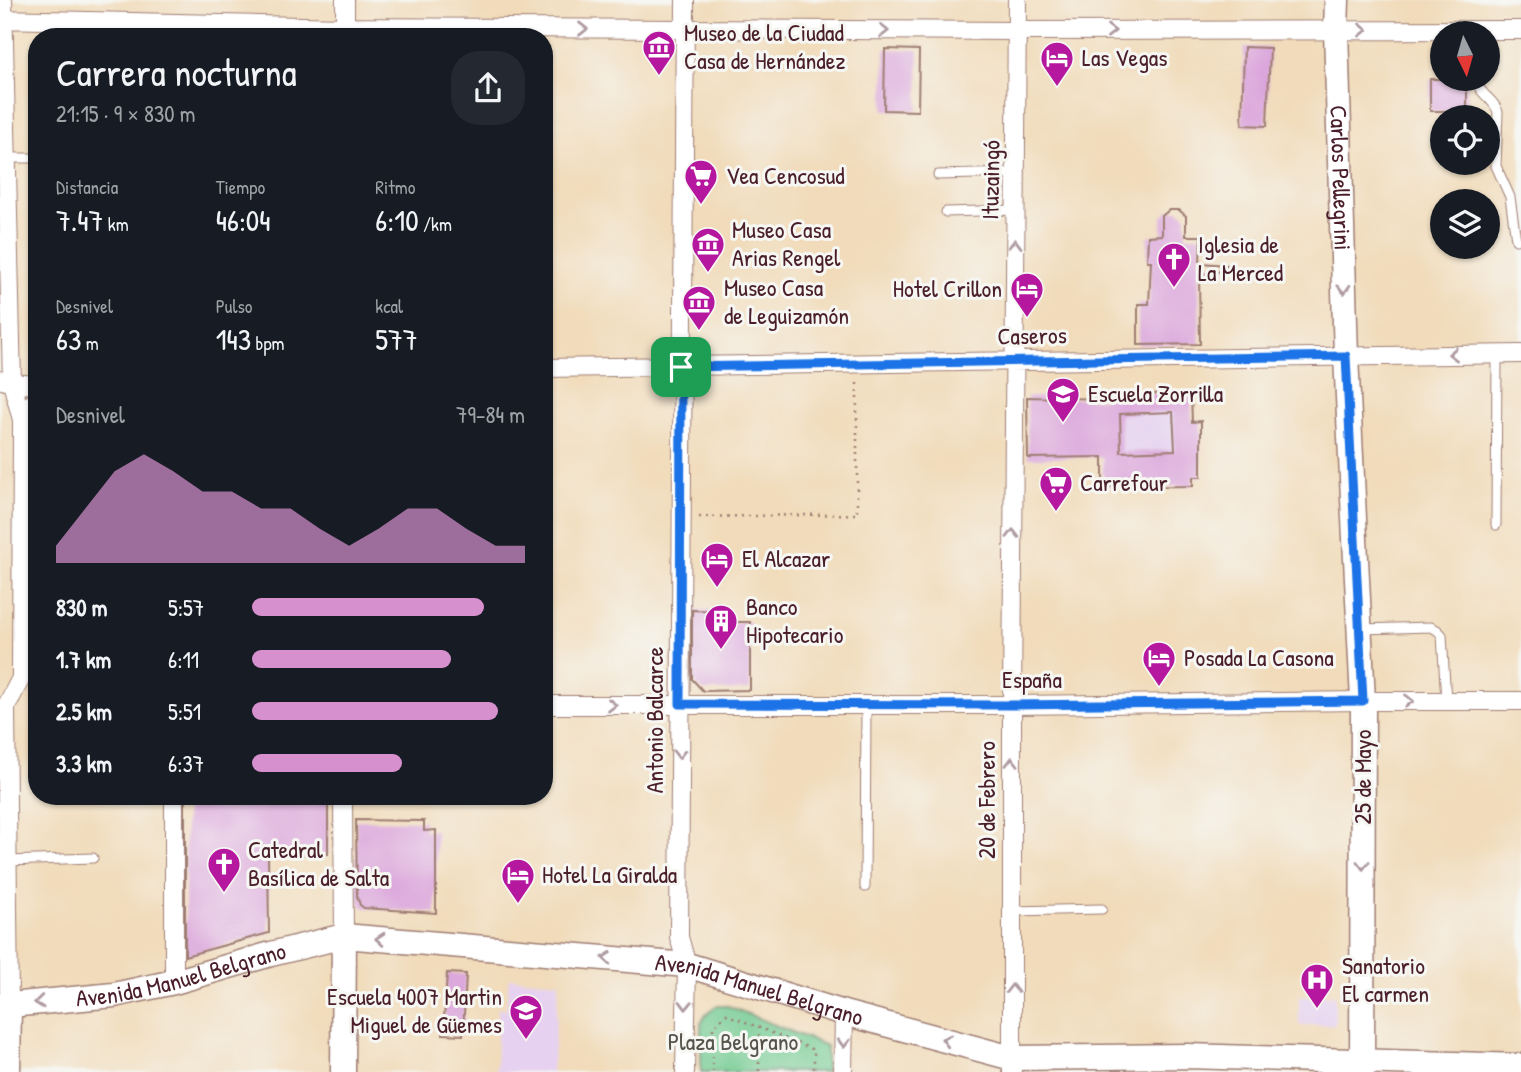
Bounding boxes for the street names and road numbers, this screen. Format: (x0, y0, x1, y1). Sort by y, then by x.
street label: Carlos Pellegrini (1323, 105, 1360, 251)
street label: Ituzaingó (973, 140, 1007, 220)
street label: Caseros (997, 318, 1067, 352)
street label: Antonio Balcarce (638, 646, 670, 793)
street label: España (1002, 663, 1062, 695)
street label: 25 de Mayo (1346, 729, 1378, 824)
street label: 20 de Febrero (970, 741, 1002, 859)
street label: Avenida Manuel Belgrano (74, 934, 289, 1014)
street label: Avenida Manuel Belgrano (654, 945, 867, 1033)

